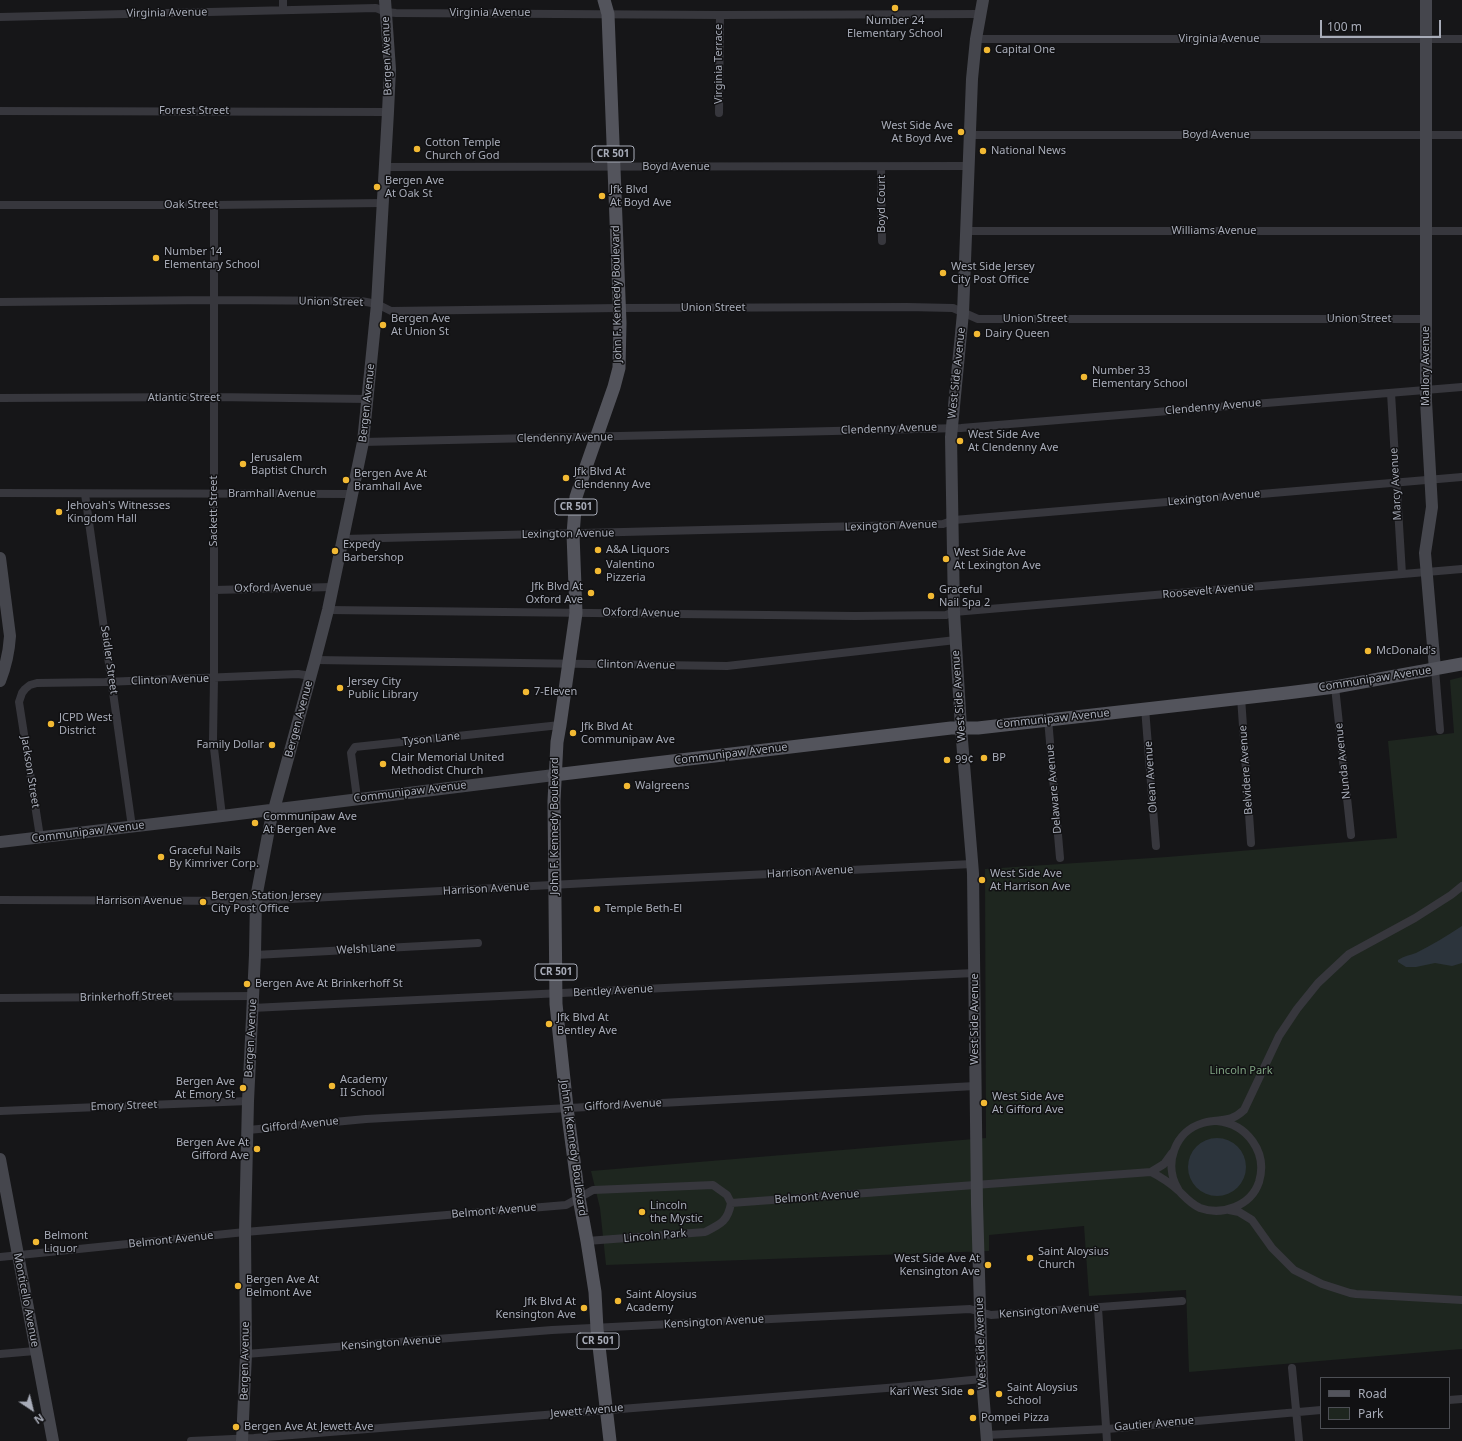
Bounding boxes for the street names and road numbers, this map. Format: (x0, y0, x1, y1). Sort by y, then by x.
street label: Virginia Avenue (127, 6, 207, 20)
street label: Virginia Avenue (450, 6, 530, 20)
street label: Bergen Avenue (379, 16, 395, 96)
street label: Virginia Terrace (712, 24, 726, 104)
street label: Virginia Avenue (1179, 32, 1259, 46)
street label: Forrest Street (159, 104, 229, 118)
street label: Boyd Avenue (1182, 128, 1250, 142)
road number: CR 501 (592, 146, 634, 162)
street label: Boyd Avenue (642, 160, 710, 174)
street label: Boyd Court (875, 175, 889, 233)
street label: Oak Street (164, 198, 218, 212)
street label: Williams Avenue (1172, 224, 1256, 238)
street label: John F. Kennedy Boulevard (609, 225, 625, 363)
street label: Union Street (299, 295, 363, 309)
street label: Union Street (681, 301, 745, 315)
street label: Union Street (1003, 312, 1067, 326)
street label: Union Street (1327, 312, 1391, 326)
street label: Mallory Avenue (1419, 326, 1433, 406)
street label: West Side Avenue (946, 327, 968, 419)
street label: Bergen Avenue (356, 363, 378, 443)
street label: Atlantic Street (148, 391, 220, 405)
street label: Clendenny Avenue (1164, 396, 1262, 418)
street label: Clendenny Avenue (841, 421, 937, 437)
street label: Clendenny Avenue (517, 431, 613, 445)
street label: Marcy Avenue (1388, 447, 1404, 521)
street label: Sackett Street (207, 475, 221, 547)
street label: Bramhall Avenue (228, 487, 316, 501)
street label: Lexington Avenue (1167, 487, 1261, 509)
road number: CR 501 (555, 499, 597, 515)
street label: Lexington Avenue (844, 518, 938, 534)
street label: Lexington Avenue (521, 527, 615, 541)
street label: Roosevelt Avenue (1162, 580, 1254, 602)
street label: Oxford Avenue (234, 581, 312, 595)
street label: Oxford Avenue (602, 606, 680, 620)
street label: Seidler Street (98, 625, 120, 695)
street label: West Side Avenue (949, 650, 969, 742)
street label: Clinton Avenue (597, 658, 675, 672)
street label: Communipaw Avenue (1318, 664, 1432, 694)
street label: Clinton Avenue (131, 672, 209, 688)
street label: Bergen Avenue (282, 679, 316, 759)
street label: Communipaw Avenue (996, 706, 1110, 732)
street label: Nunda Avenue (1332, 722, 1354, 800)
street label: Belvidere Avenue (1236, 725, 1256, 815)
street label: Tyson Lane (401, 729, 461, 749)
street label: Jackson Street (18, 735, 42, 809)
street label: Communipaw Avenue (674, 741, 788, 767)
street label: Olean Avenue (1142, 741, 1160, 813)
street label: Delaware Avenue (1044, 744, 1064, 834)
street label: John F. Kennedy Boulevard (548, 757, 562, 895)
street label: Communipaw Avenue (353, 779, 467, 805)
street label: Communipaw Avenue (31, 819, 145, 845)
street label: Harrison Avenue (766, 863, 854, 881)
street label: Harrison Avenue (442, 880, 530, 898)
street label: Harrison Avenue (96, 894, 182, 908)
street label: Welsh Lane (336, 941, 396, 957)
road number: CR 501 (535, 964, 577, 980)
street label: West Side Avenue (968, 973, 982, 1065)
street label: Bentley Avenue (573, 982, 653, 1000)
street label: Brinkerhoff Street (80, 990, 172, 1004)
street label: Bergen Avenue (242, 998, 260, 1078)
street label: John F. Kennedy Boulevard (557, 1079, 589, 1217)
street label: Gifford Avenue (584, 1096, 662, 1114)
street label: Emory Street (90, 1098, 158, 1114)
street label: Gifford Avenue (261, 1114, 339, 1136)
street label: Belmont Avenue (774, 1187, 860, 1207)
street label: Belmont Avenue (451, 1201, 537, 1221)
street label: Lincoln Park (623, 1227, 687, 1245)
street label: Belmont Avenue (128, 1229, 214, 1251)
street label: Monticello Avenue (10, 1252, 42, 1348)
street label: West Side Avenue (973, 1297, 989, 1389)
street label: Kensington Avenue (998, 1301, 1100, 1321)
street label: Kensington Avenue (664, 1313, 764, 1331)
street label: Bergen Avenue (238, 1321, 252, 1401)
street label: Kensington Avenue (340, 1333, 442, 1353)
road number: CR 501 (577, 1333, 619, 1349)
street label: Jewett Avenue (550, 1401, 624, 1421)
street label: Gautier Avenue (1114, 1414, 1194, 1434)

